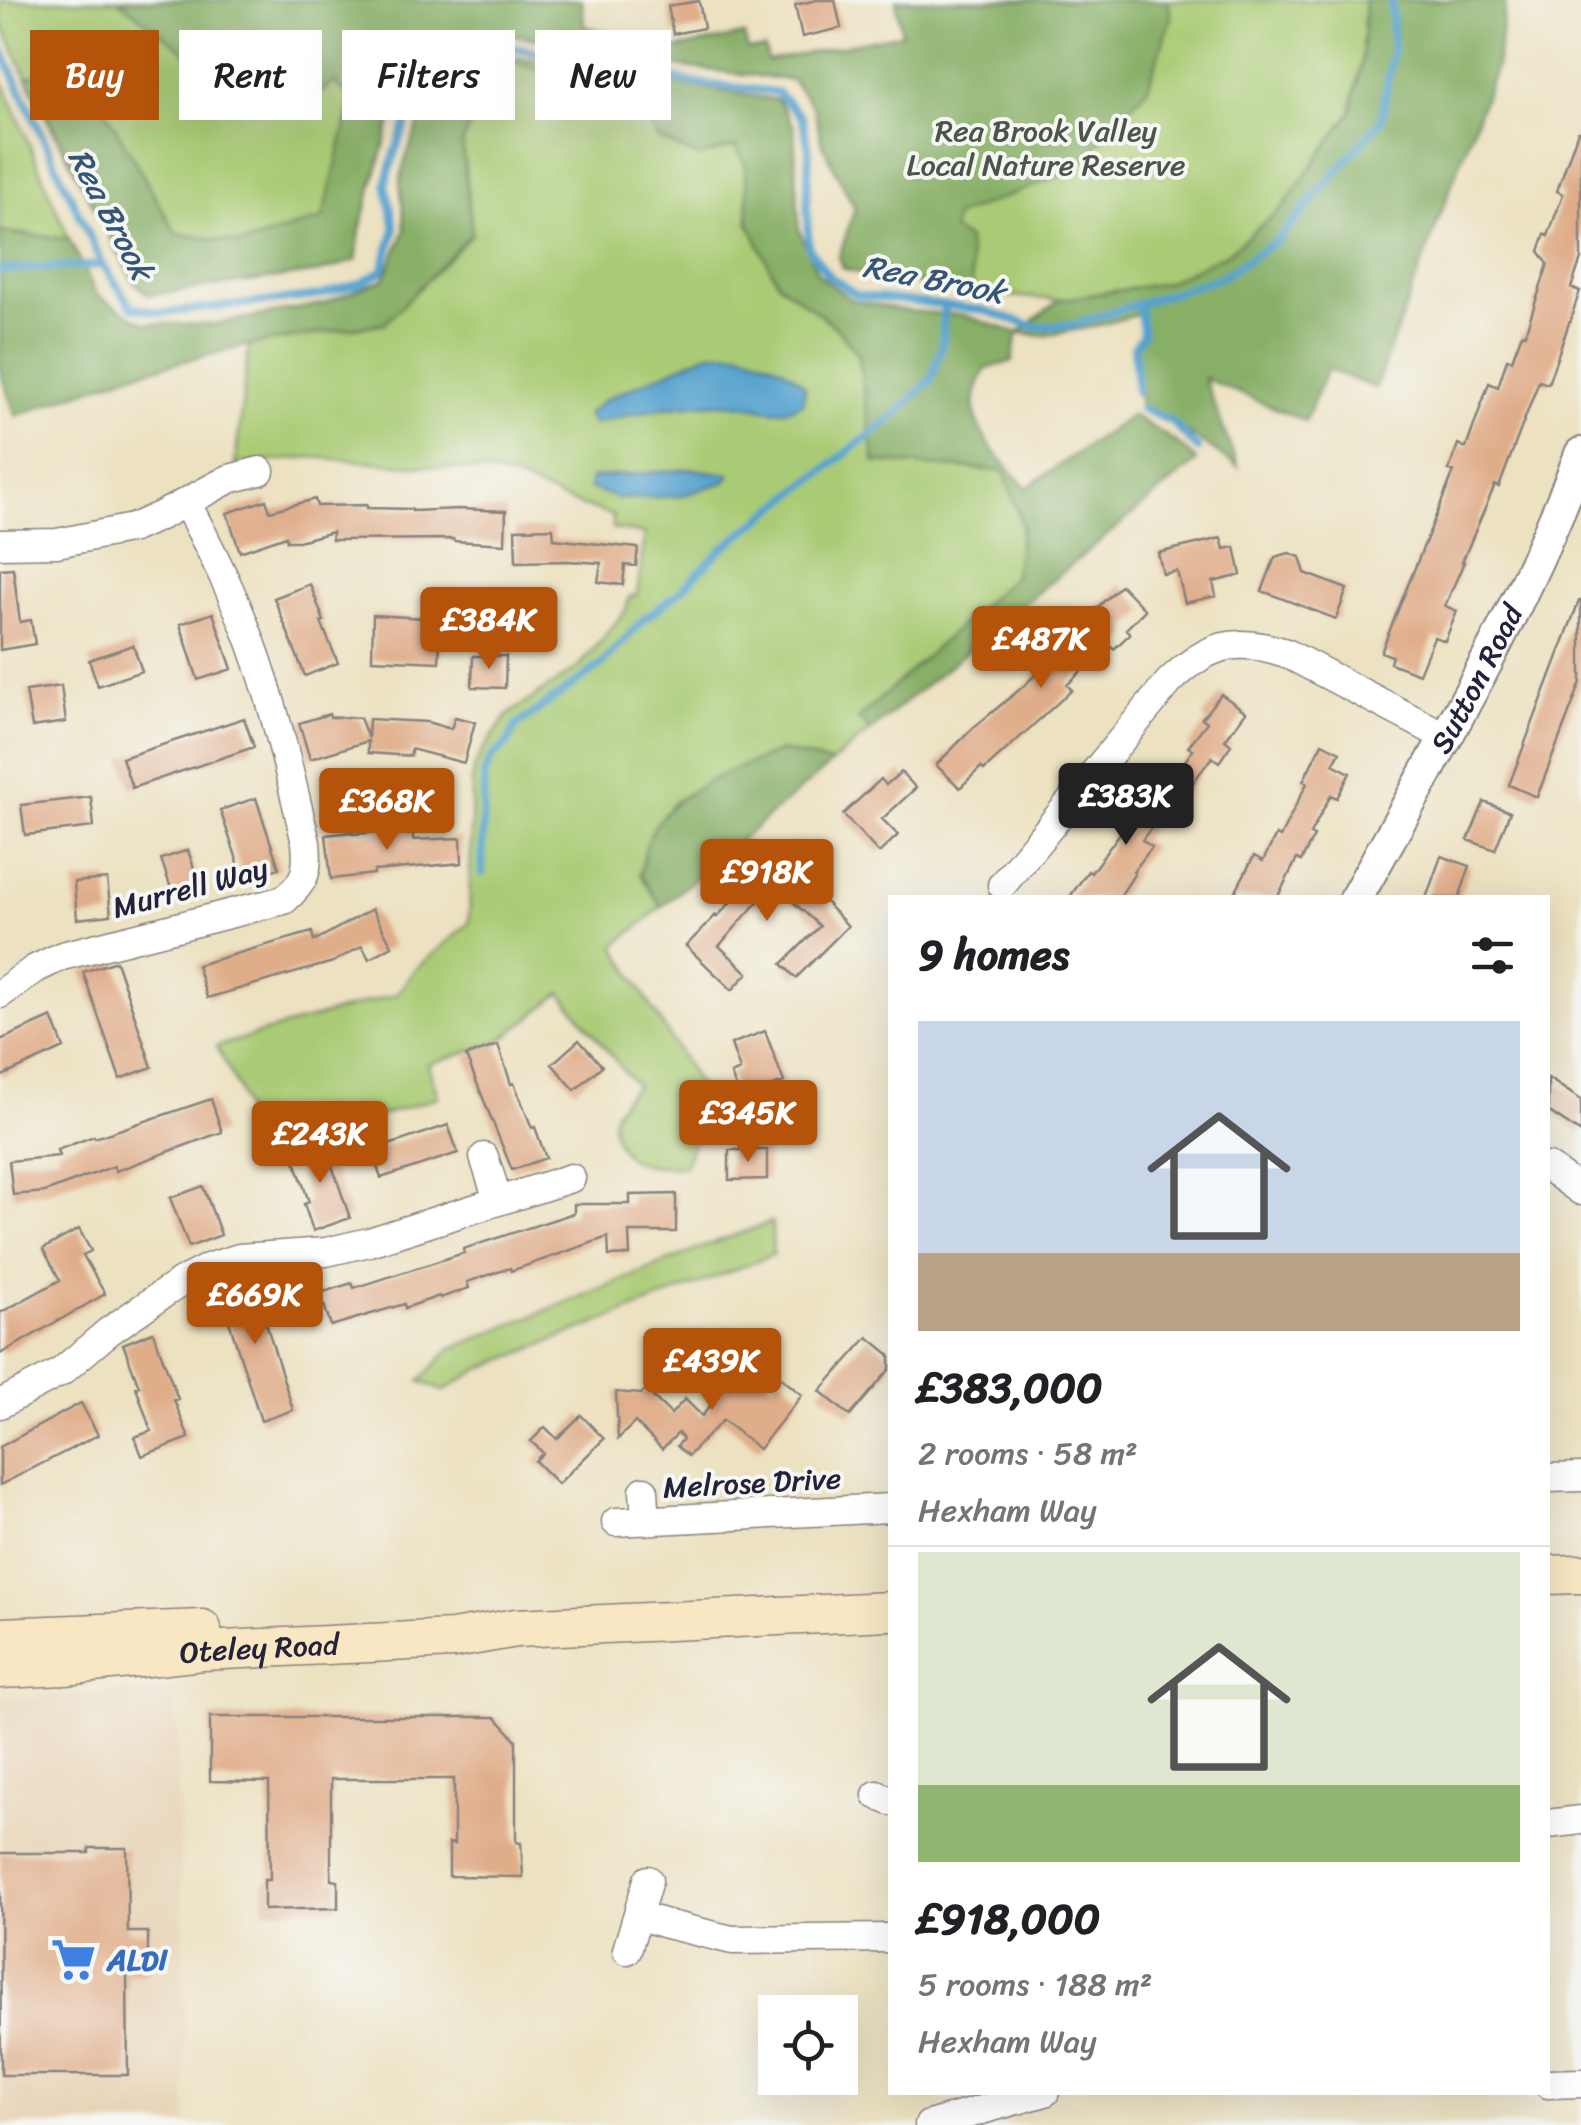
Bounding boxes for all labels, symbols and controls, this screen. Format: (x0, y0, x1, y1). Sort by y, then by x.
chip: Buy (30, 30, 159, 120)
chip: Rent (179, 30, 322, 120)
chip: Filters (342, 30, 515, 120)
chip: New (535, 30, 671, 120)
park label: Rea Brook Valley Local Nature Reserve (907, 104, 1185, 192)
water label: Rea Brook (52, 138, 171, 294)
water label: Rea Brook (858, 238, 1013, 322)
pin: £384K (419, 587, 559, 672)
text: £384K (442, 591, 536, 648)
street label: Sutton Road (1415, 593, 1540, 764)
pin: £487K (971, 606, 1111, 691)
text: £487K (994, 610, 1088, 667)
pin: £383K (1056, 763, 1196, 848)
text: £383K (1081, 767, 1171, 824)
pin: £368K (317, 768, 457, 853)
text: £368K (341, 772, 433, 829)
pin: £918K (697, 839, 837, 924)
street label: Murrell Way (106, 841, 274, 935)
text: £918K (722, 843, 812, 900)
text: 9 homes (918, 918, 1069, 992)
icon: filters (1465, 928, 1520, 983)
pin: £345K (678, 1080, 818, 1165)
text: £345K (701, 1084, 795, 1141)
icon: home (1129, 1086, 1309, 1266)
pin: £243K (250, 1101, 390, 1186)
text: £243K (274, 1105, 366, 1162)
pin: £669K (185, 1262, 325, 1347)
text: £669K (209, 1266, 301, 1323)
pin: £439K (642, 1328, 782, 1413)
text: £439K (665, 1332, 759, 1389)
text: £383,000 (918, 1351, 1103, 1425)
text: 2 rooms · 58 m² (918, 1425, 1138, 1482)
street label: Melrose Drive (661, 1451, 843, 1515)
text: Hexham Way (918, 1482, 1097, 1539)
street label: Oteley Road (177, 1617, 342, 1680)
icon: home (1129, 1617, 1309, 1797)
text: £918,000 (918, 1882, 1100, 1956)
place label: ALDI (105, 1933, 168, 1987)
supermarket icon: ALDI (50, 1936, 98, 1984)
text: 5 rooms · 188 m² (918, 1956, 1152, 2013)
map controls (758, 1995, 858, 2095)
button: locate (758, 1995, 858, 2095)
text: Hexham Way (918, 2013, 1097, 2070)

